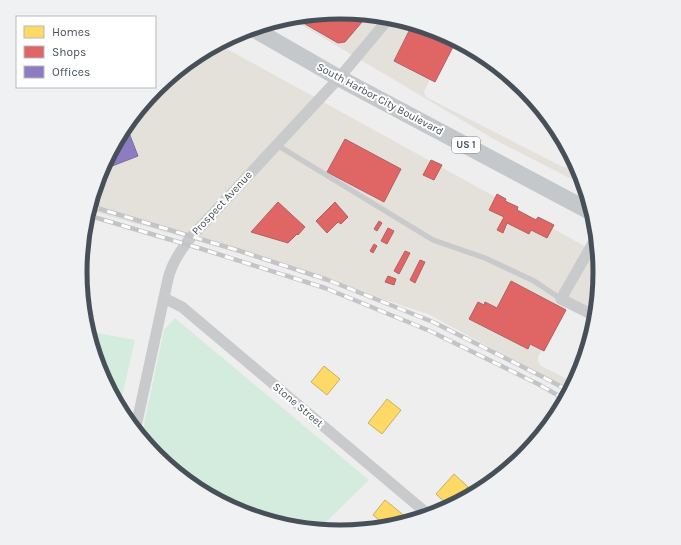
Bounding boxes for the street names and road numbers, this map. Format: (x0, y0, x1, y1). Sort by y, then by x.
street label: South Harbor City Boulevard (315, 60, 445, 138)
road number: US 1 (452, 137, 480, 153)
street label: Prospect Avenue (189, 168, 255, 238)
street label: Stone Street (270, 380, 326, 430)

